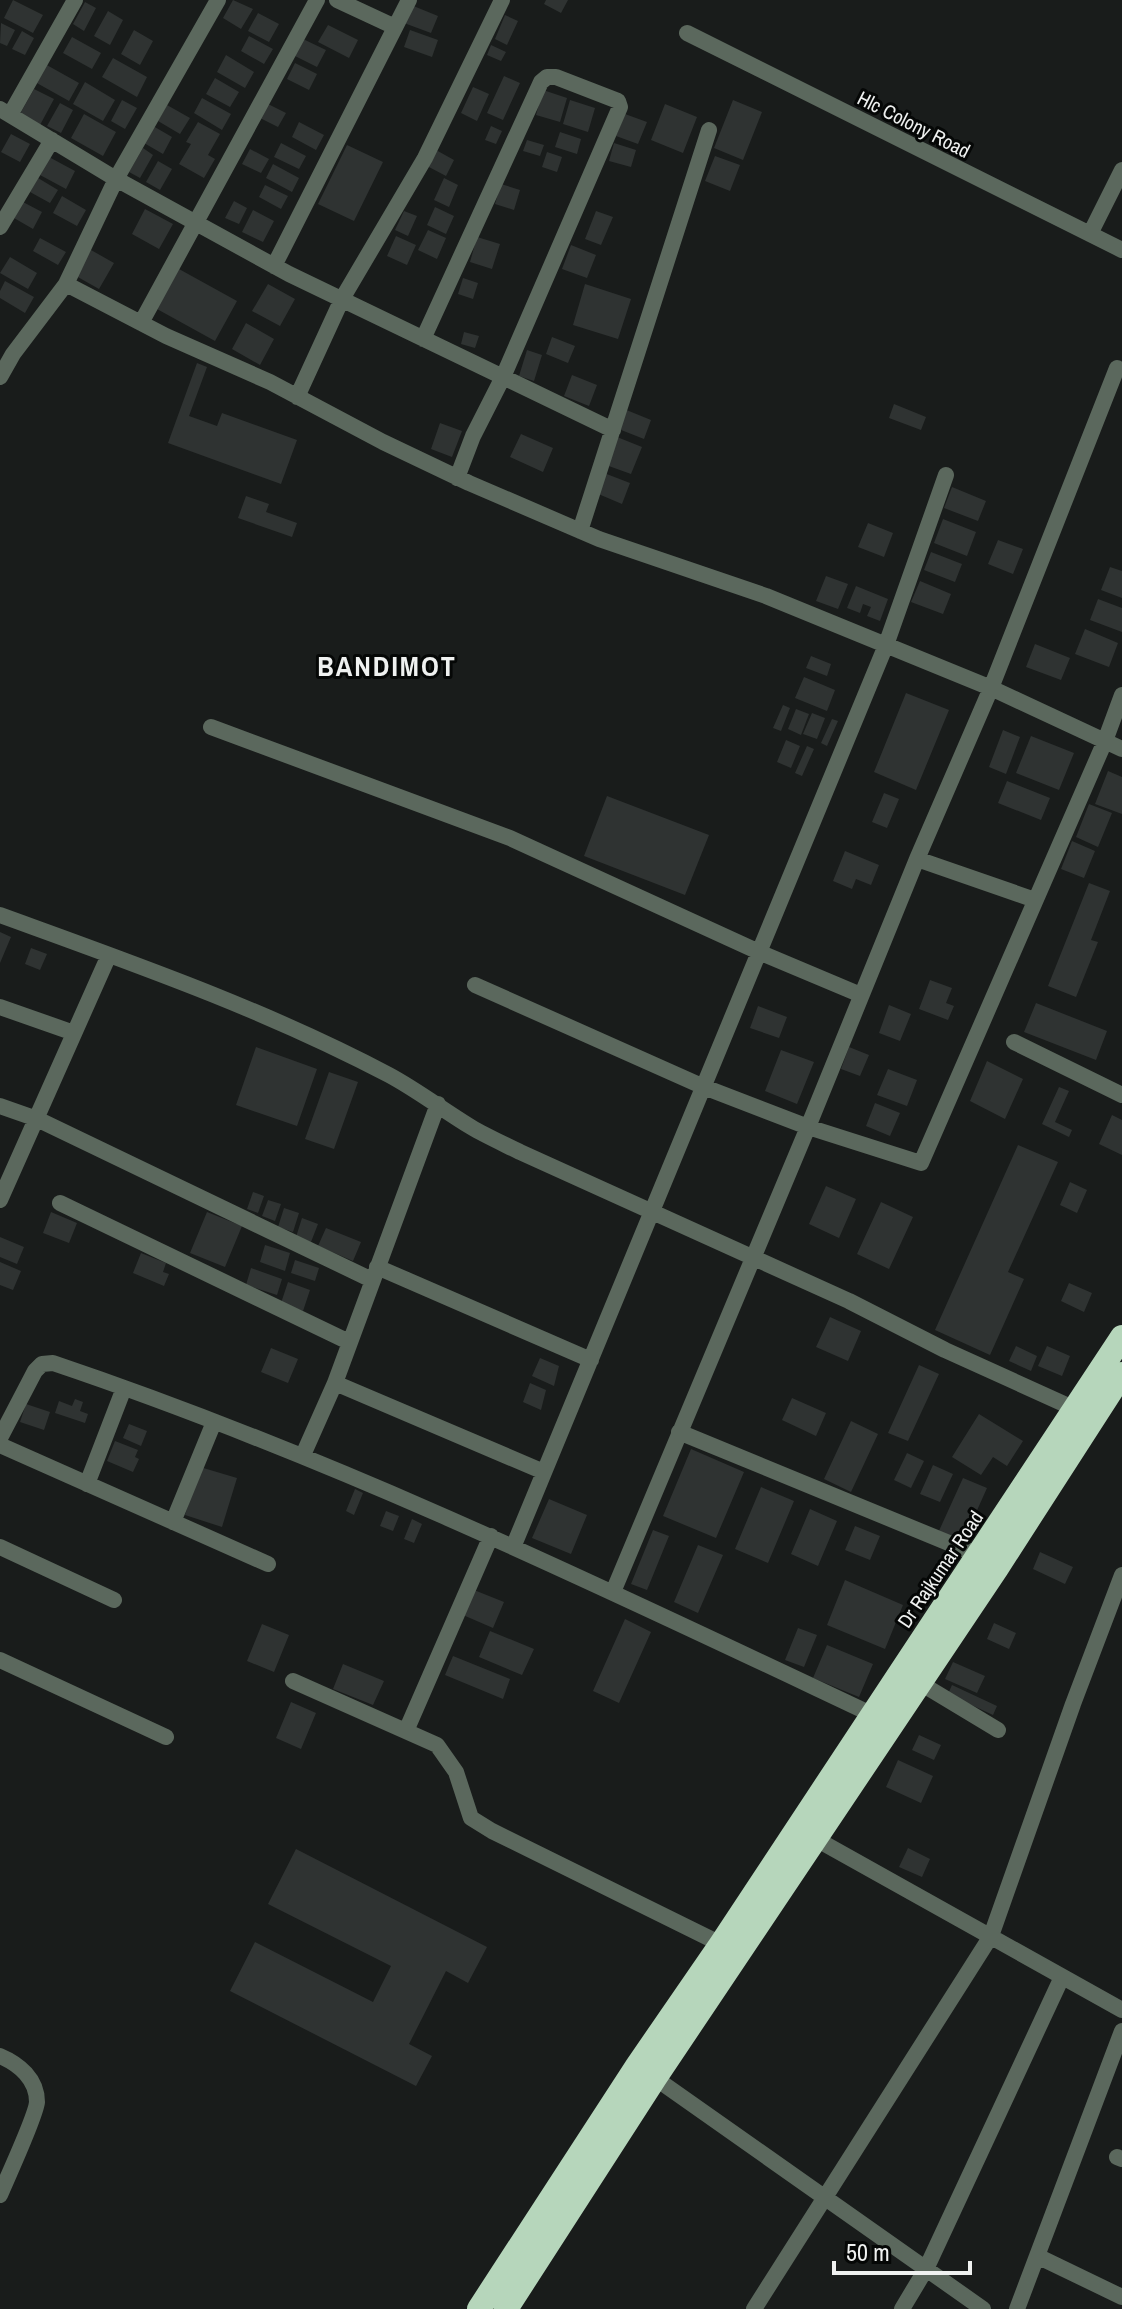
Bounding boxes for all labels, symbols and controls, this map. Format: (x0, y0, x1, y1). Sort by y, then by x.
street label: Hlc Colony Road (853, 84, 975, 164)
district label: BANDIMOT (317, 647, 457, 685)
street label: Dr Rajkumar Road (891, 1505, 989, 1633)
scale bar (834, 2225, 970, 2275)
text: 50 m (846, 2236, 890, 2268)

